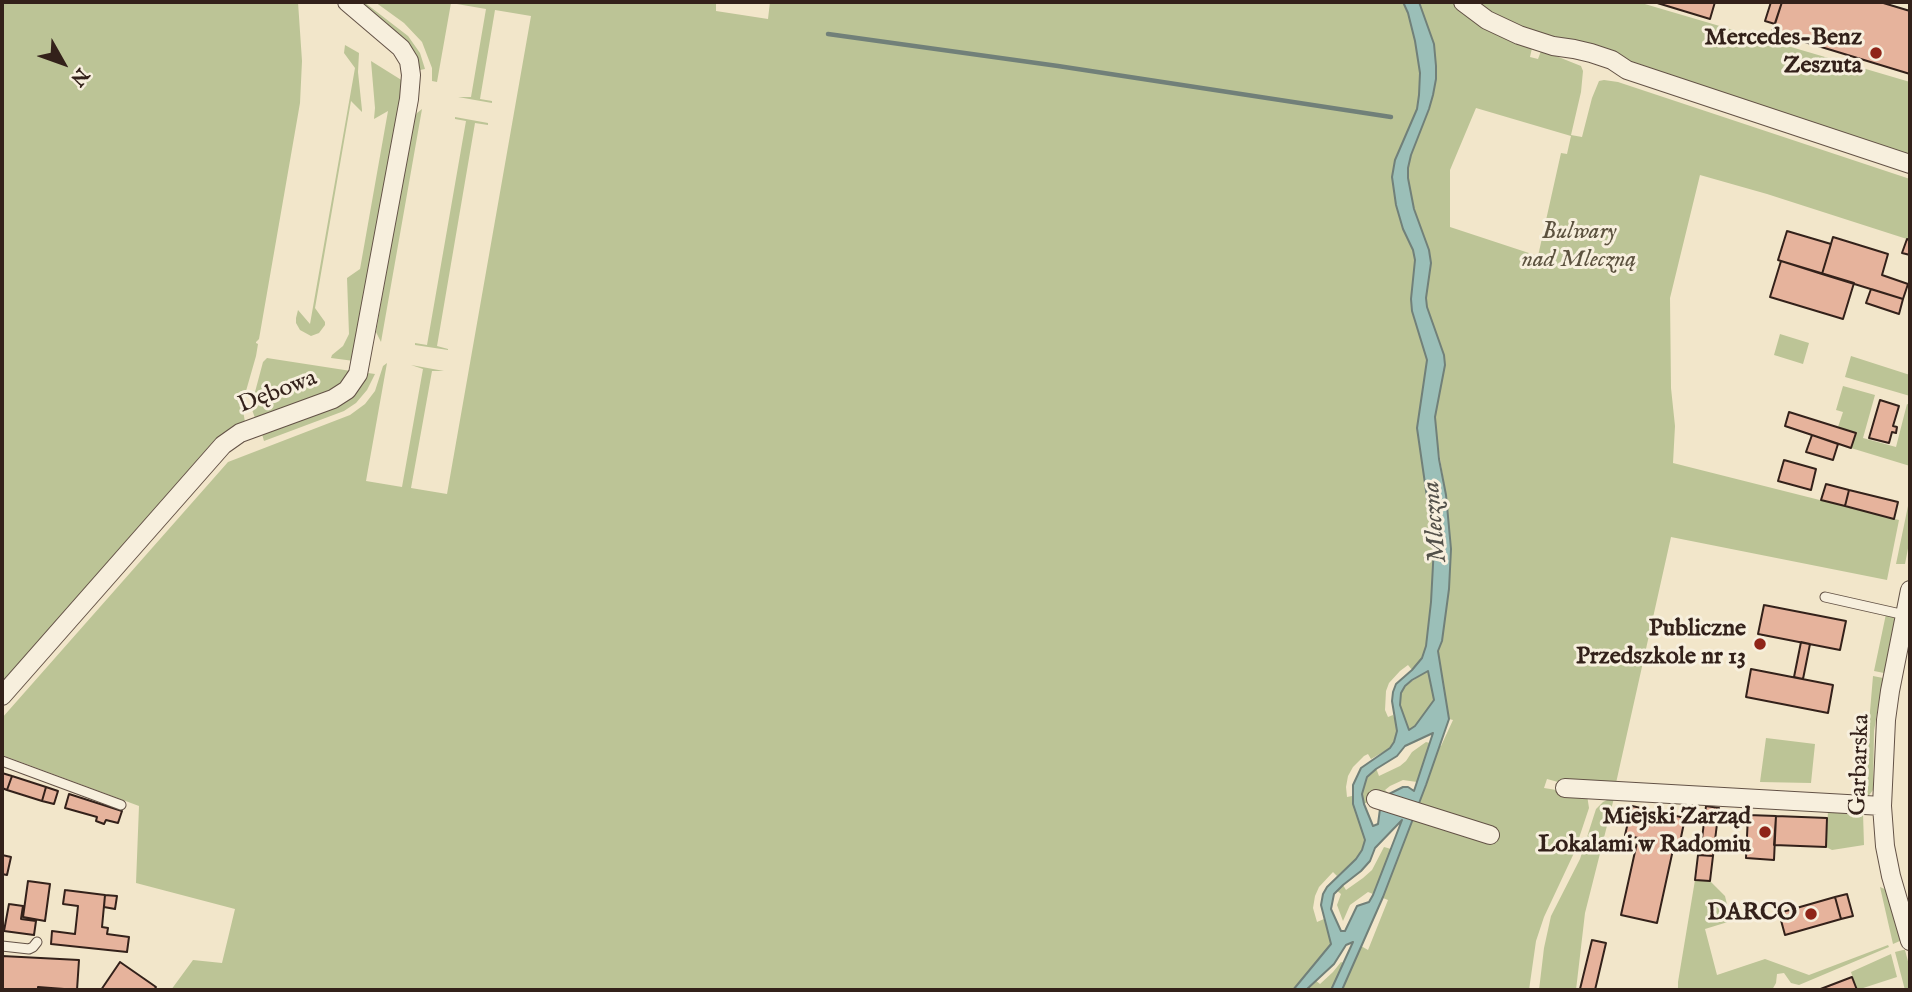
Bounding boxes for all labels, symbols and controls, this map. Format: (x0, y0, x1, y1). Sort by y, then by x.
place label: Mercedes-Benz Zeszuta (1704, 25, 1862, 81)
north arrow (28, 28, 98, 98)
marker: Mercedes-Benz Zeszuta (1868, 45, 1884, 61)
text: N (65, 62, 94, 91)
park label: Bulwary nad Mleczną (1522, 219, 1636, 275)
street label: Dębowa (235, 365, 321, 421)
water label: Mleczna (1417, 480, 1455, 564)
place label: Publiczne Przedszkole nr 13 (1576, 616, 1746, 672)
marker: Publiczne Przedszkole nr 13 (1752, 636, 1768, 652)
street label: Garbarska (1845, 714, 1877, 816)
place label: Miejski Zarząd Lokalami w Radomiu (1538, 804, 1751, 860)
marker: Miejski Zarząd Lokalami w Radomiu (1757, 824, 1773, 840)
place label: DARCO (1707, 900, 1797, 928)
marker: DARCO (1803, 906, 1819, 922)

